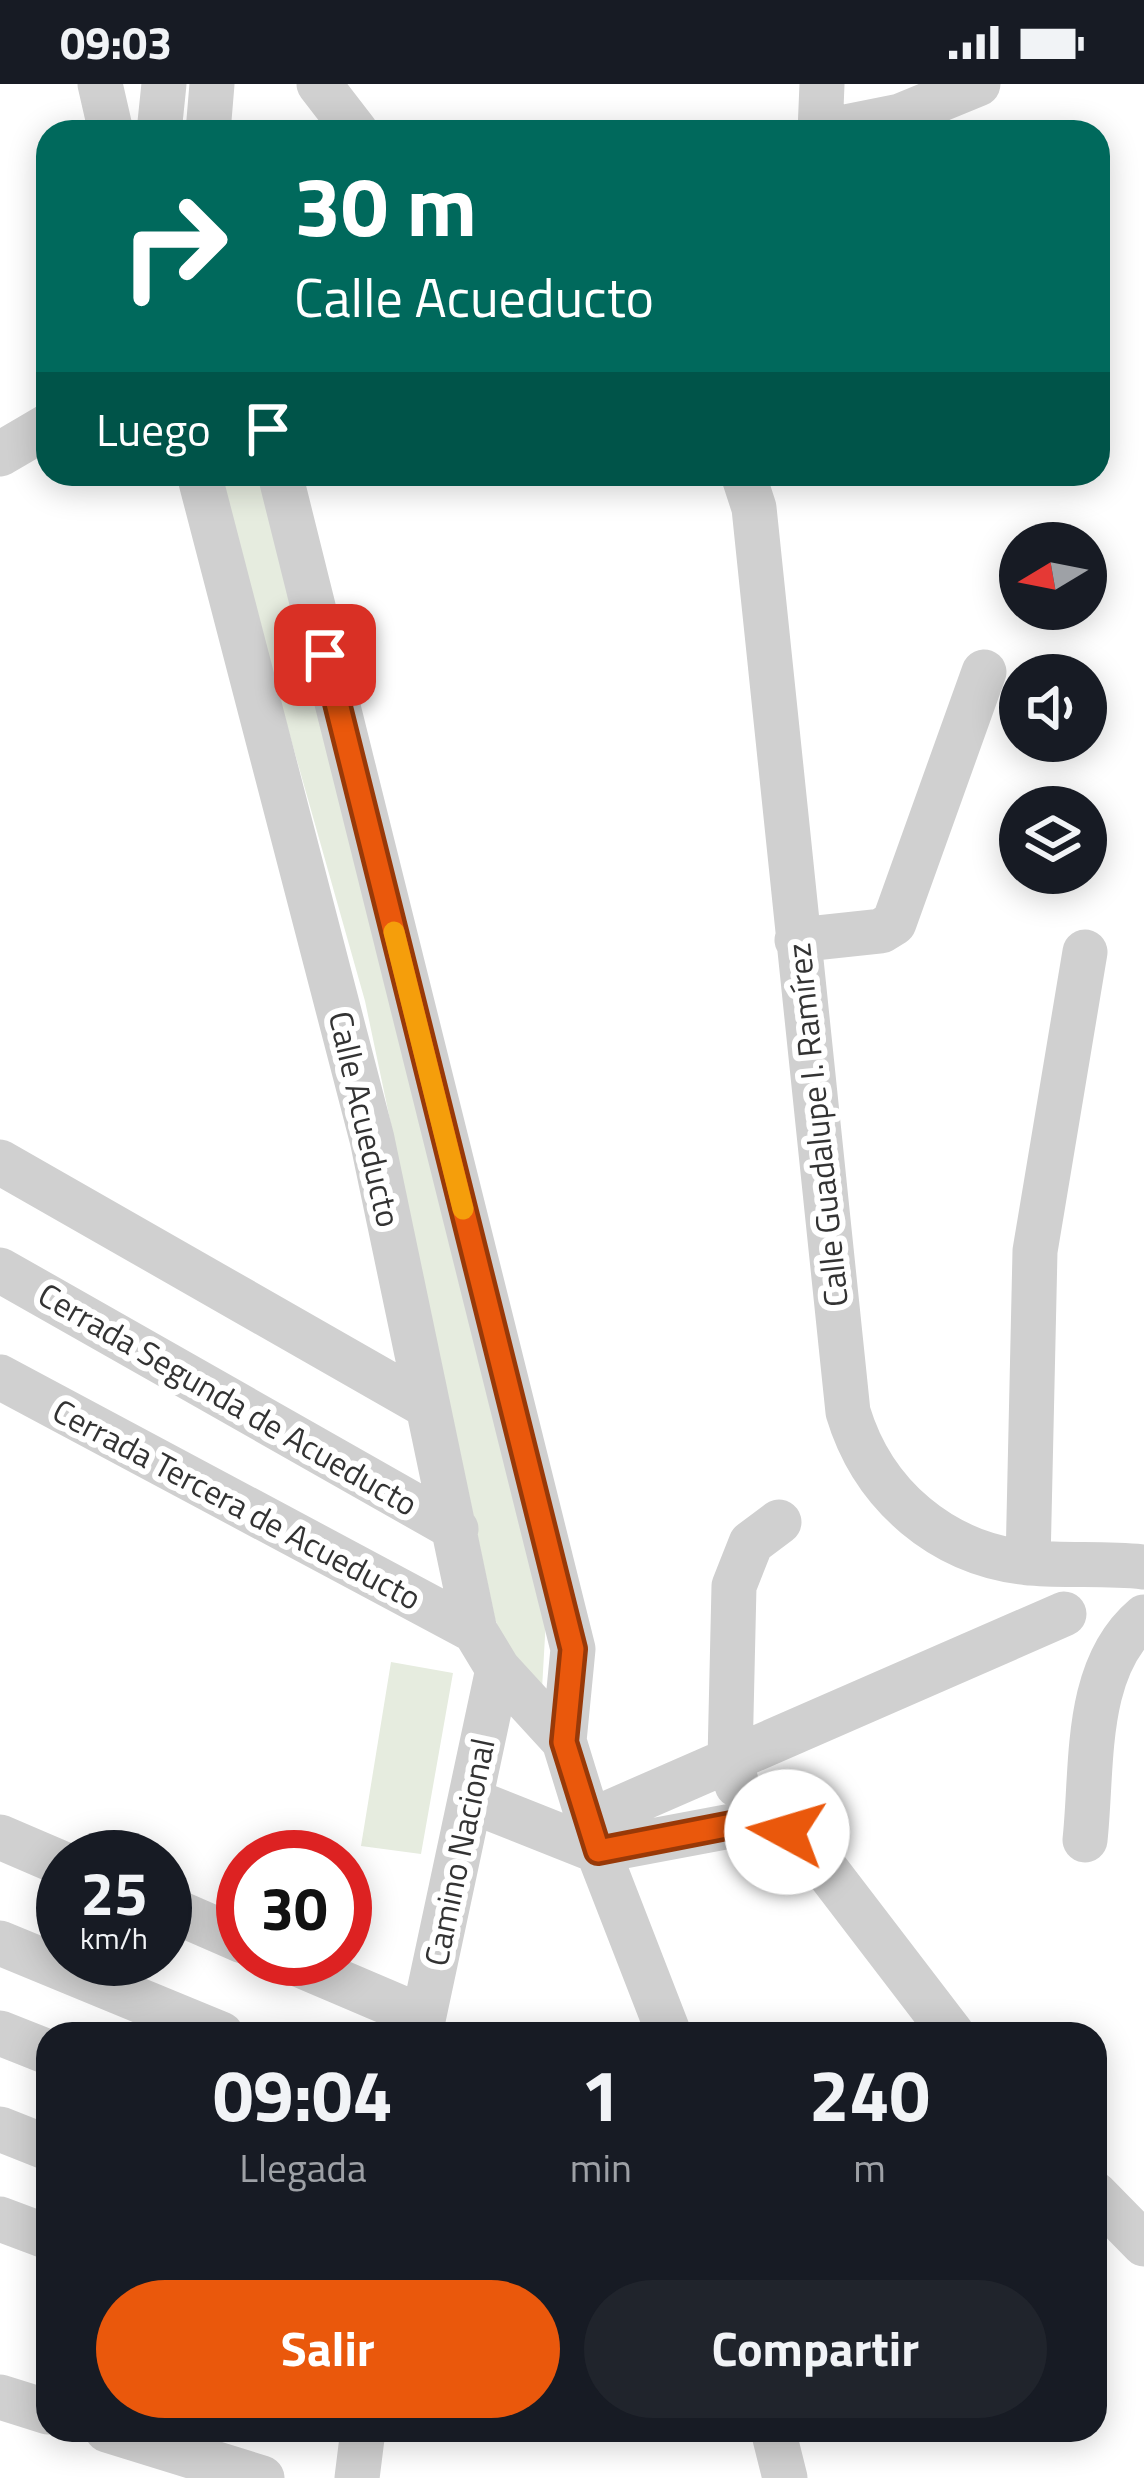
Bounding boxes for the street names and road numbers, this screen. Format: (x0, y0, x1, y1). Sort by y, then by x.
street label: Calle Guadalupe I. Ramírez (773, 941, 861, 1309)
street label: Calle Acueducto (316, 1006, 414, 1232)
street label: Cerrada Segunda de Acueducto (29, 1270, 427, 1528)
street label: Cerrada Tercera de Acueducto (44, 1385, 430, 1623)
street label: Camino Nacional (410, 1734, 508, 1970)

